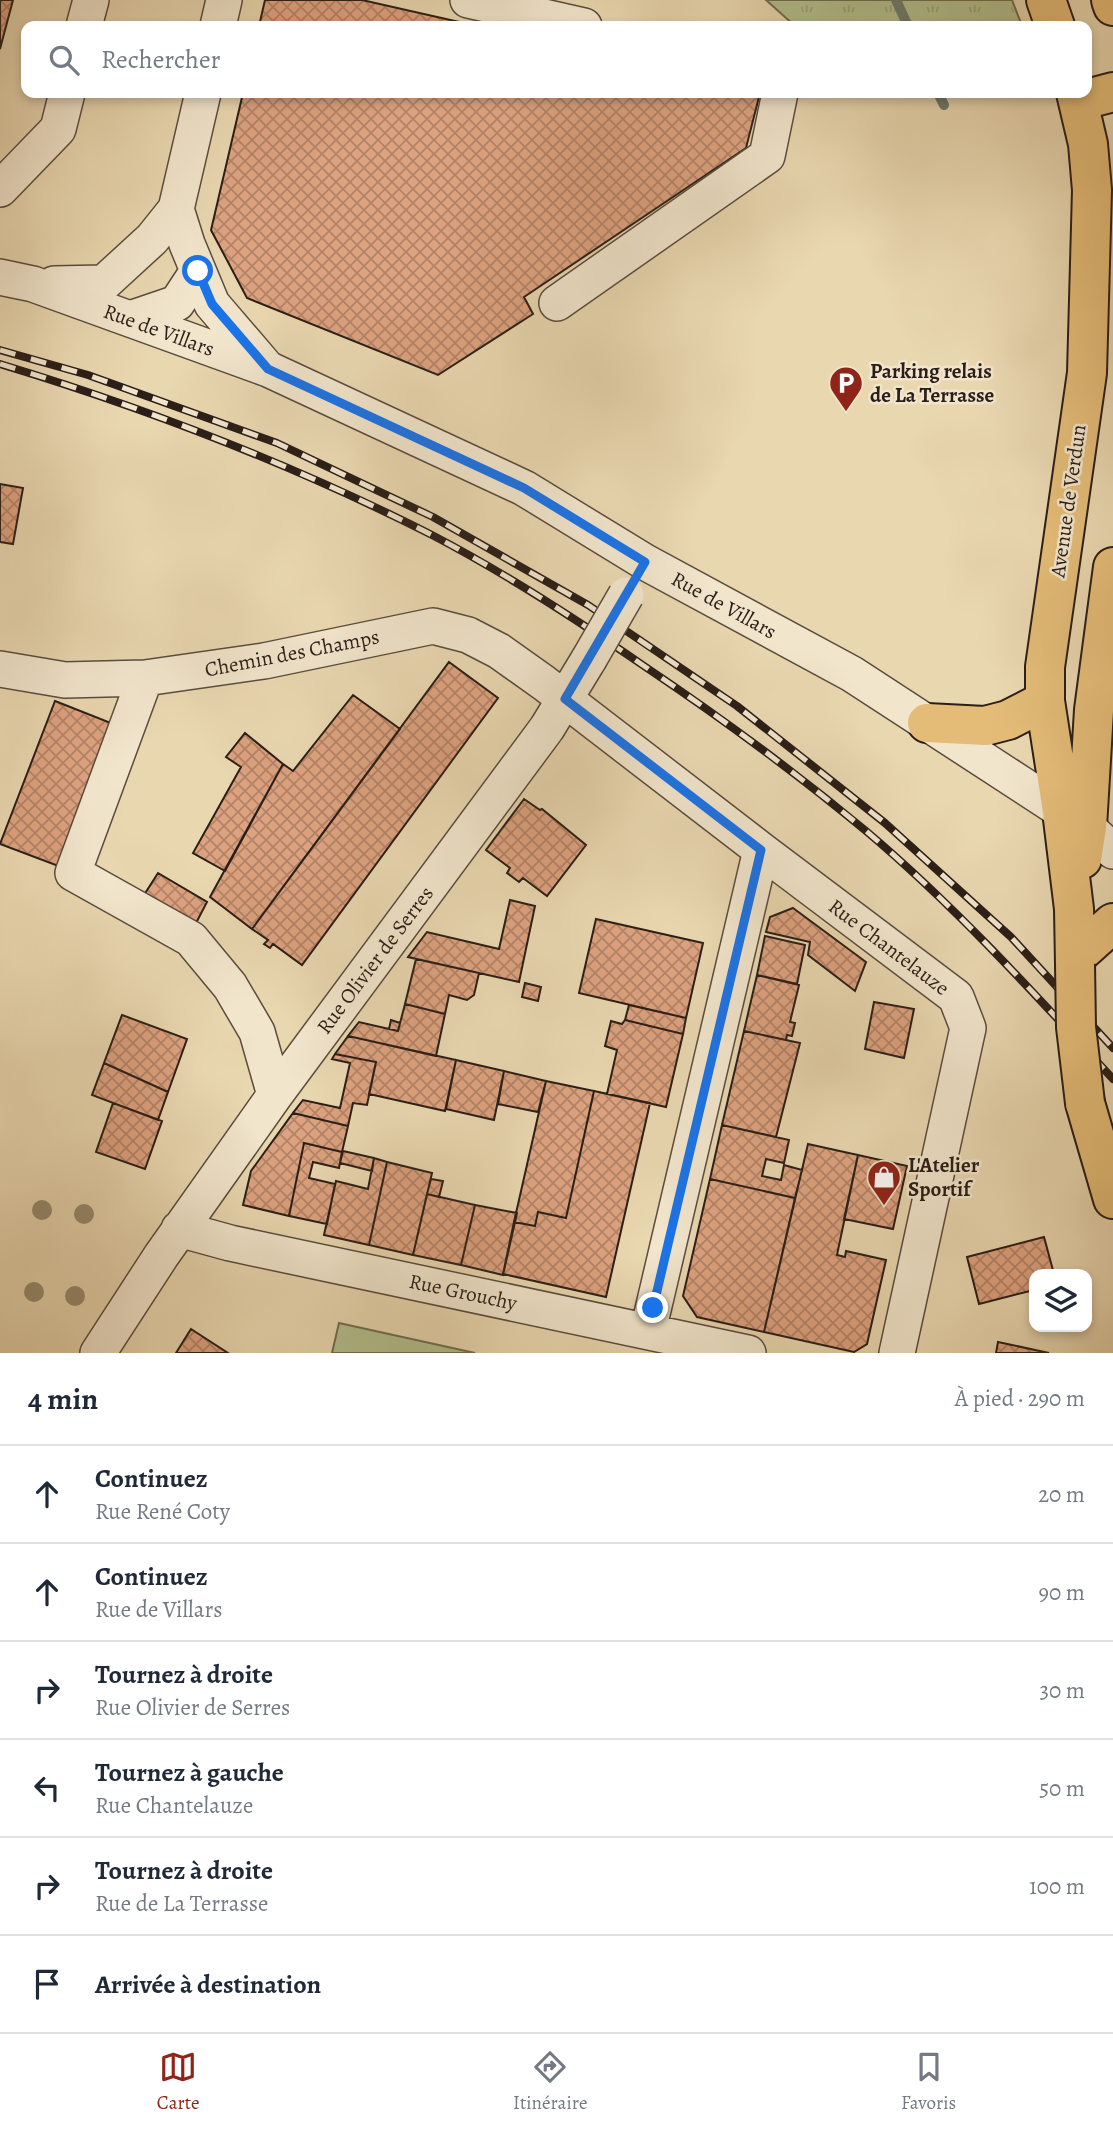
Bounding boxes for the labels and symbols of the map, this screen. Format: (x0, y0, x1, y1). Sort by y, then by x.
route start (182, 255, 213, 286)
street label: Rue de Villars (100, 297, 218, 363)
place label: Parking relais de La Terrasse (870, 357, 995, 409)
parking icon: Parking relais de La Terrasse (827, 364, 865, 413)
street label: Avenue de Verdun (1043, 423, 1093, 580)
street label: Rue de Villars (666, 565, 782, 645)
street label: Chemin des Champs (202, 622, 382, 684)
street label: Rue Olivier de Serres (310, 880, 440, 1040)
street label: Rue Chantelauze (823, 892, 955, 1002)
place label: L'Atelier Sportif (908, 1151, 980, 1203)
shop icon: L'Atelier Sportif (865, 1158, 903, 1207)
street label: Rue Grouchy (407, 1267, 520, 1317)
route end (637, 1292, 668, 1323)

